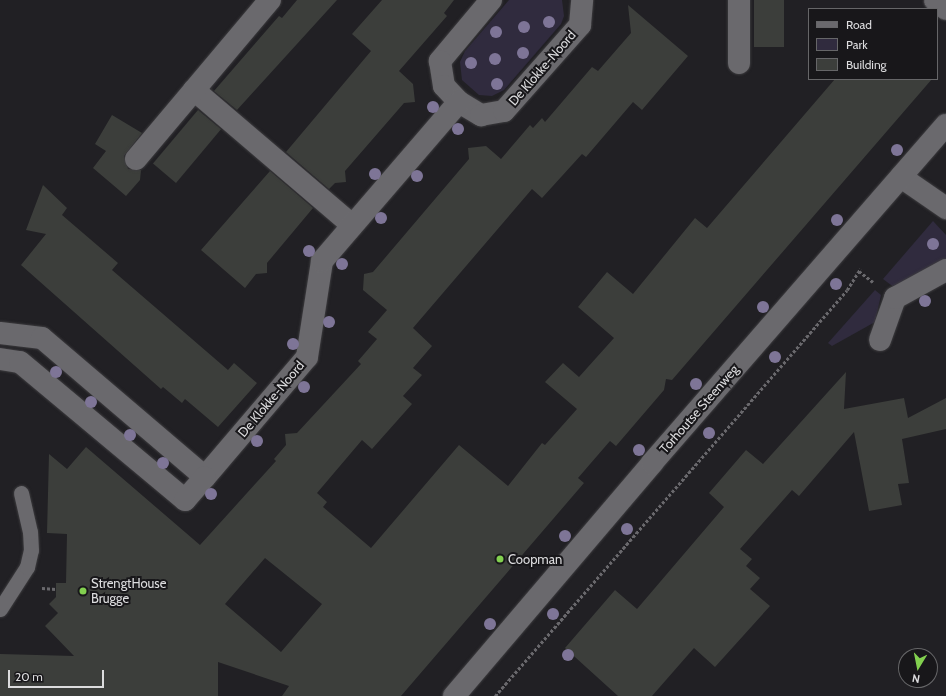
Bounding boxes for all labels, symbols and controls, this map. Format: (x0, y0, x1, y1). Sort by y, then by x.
legend (808, 8, 938, 80)
text: Road (846, 17, 872, 32)
street label: De Klokke-Noord (505, 27, 579, 109)
text: Park (846, 37, 868, 52)
text: Building (846, 57, 887, 72)
street label: De Klokke-Noord (235, 358, 307, 440)
street label: Torhoutse Steenweg (656, 362, 742, 456)
place label: Coopman (508, 551, 562, 567)
marker: Coopman (495, 554, 505, 564)
place label: StrengtHouse Brugge (91, 576, 166, 607)
marker: StrengtHouse Brugge (78, 586, 88, 596)
north arrow (898, 648, 938, 688)
scale bar (10, 662, 106, 688)
text: 20 m (15, 669, 43, 684)
text: N (911, 671, 921, 686)

